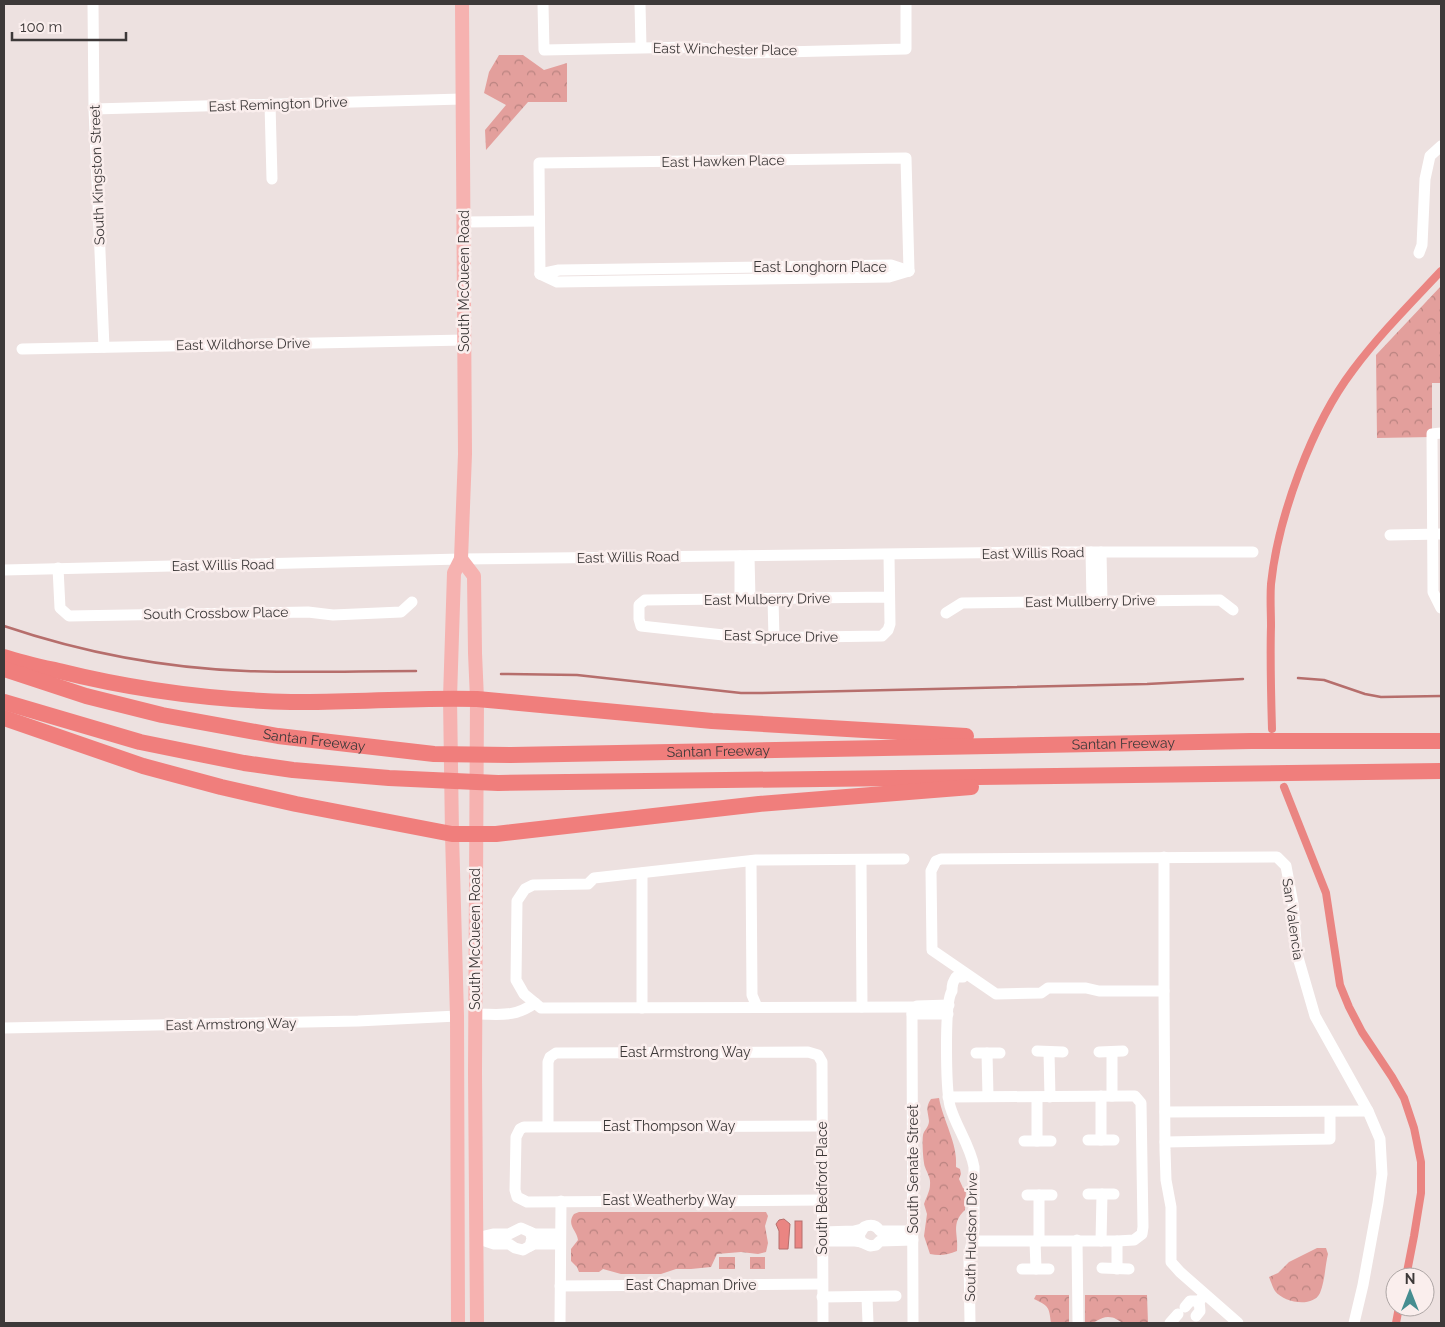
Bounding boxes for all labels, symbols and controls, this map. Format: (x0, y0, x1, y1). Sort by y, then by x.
scale bar (12, 10, 126, 42)
text: 100 m (20, 18, 62, 36)
street label: East Winchester Place (653, 40, 797, 58)
street label: East Remington Drive (208, 94, 348, 114)
street label: South Kingston Street (87, 104, 107, 246)
street label: East Hawken Place (661, 152, 785, 170)
street label: South McQueen Road (456, 210, 472, 352)
street label: East Longhorn Place (753, 259, 887, 275)
street label: East Wildhorse Drive (176, 335, 310, 353)
street label: East Willis Road (981, 544, 1085, 562)
street label: East Willis Road (576, 548, 680, 566)
street label: East Willis Road (171, 556, 275, 574)
street label: East Mulberry Drive (704, 590, 830, 608)
street label: East Mullberry Drive (1025, 592, 1155, 610)
street label: South Crossbow Place (143, 604, 289, 622)
street label: East Spruce Drive (724, 627, 838, 645)
street label: Santan Freeway (262, 725, 367, 754)
street label: Santan Freeway (1072, 734, 1175, 752)
street label: Santan Freeway (667, 742, 771, 760)
street label: South McQueen Road (467, 868, 483, 1010)
street label: San Valencia (1279, 877, 1307, 961)
street label: East Armstrong Way (165, 1015, 297, 1033)
street label: East Armstrong Way (619, 1044, 751, 1060)
street label: South Senate Street (905, 1104, 921, 1234)
street label: East Thompson Way (603, 1118, 736, 1134)
street label: South Bedford Place (814, 1121, 830, 1255)
street label: South Hudson Drive (962, 1172, 980, 1302)
street label: East Weatherby Way (602, 1192, 736, 1208)
north arrow (1385, 1267, 1435, 1317)
text: N (1405, 1271, 1415, 1287)
street label: East Chapman Drive (626, 1277, 756, 1293)

